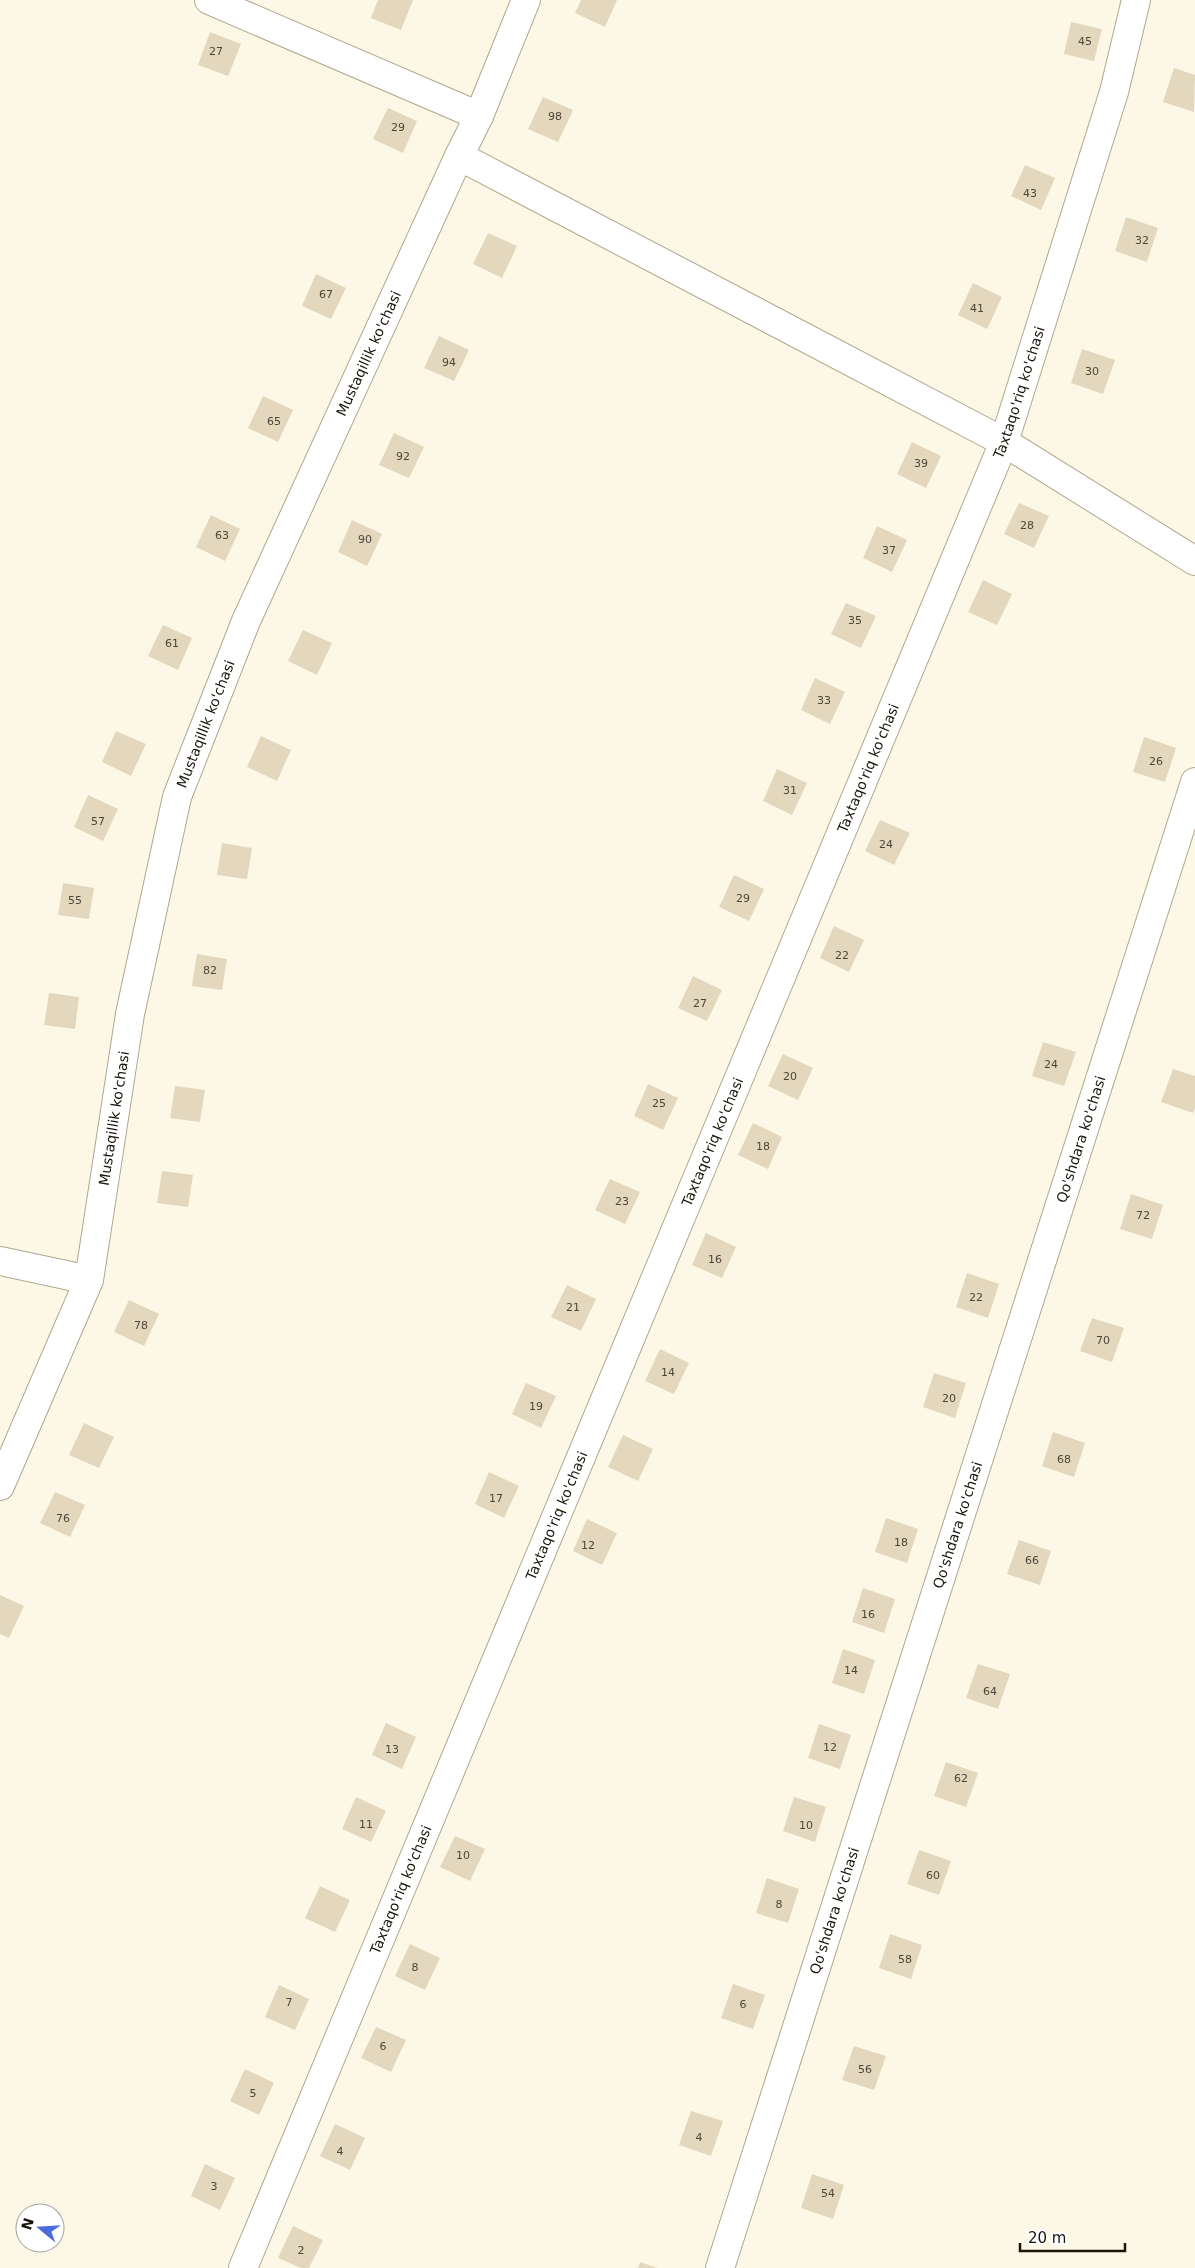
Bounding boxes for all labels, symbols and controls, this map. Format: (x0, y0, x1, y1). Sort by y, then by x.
house number: 45 (1078, 35, 1092, 48)
house number: 27 (209, 45, 223, 58)
house number: 98 (548, 110, 562, 123)
house number: 29 (391, 121, 405, 134)
house number: 43 (1023, 187, 1037, 200)
house number: 32 (1135, 234, 1149, 247)
house number: 67 (319, 288, 333, 301)
street label: Mustaqillik ko'chasi (333, 288, 404, 418)
house number: 41 (970, 302, 984, 315)
street label: Taxtaqo'riq ko'chasi (990, 324, 1048, 462)
house number: 94 (442, 356, 456, 369)
house number: 30 (1085, 365, 1099, 378)
house number: 65 (267, 415, 281, 428)
house number: 92 (396, 450, 410, 463)
house number: 39 (914, 457, 928, 470)
house number: 28 (1020, 519, 1034, 532)
house number: 63 (215, 529, 229, 542)
house number: 90 (358, 533, 372, 546)
house number: 37 (882, 544, 896, 557)
house number: 35 (848, 614, 862, 627)
house number: 61 (165, 637, 179, 650)
street label: Mustaqillik ko'chasi (173, 658, 238, 790)
house number: 33 (817, 694, 831, 707)
street label: Taxtaqo'riq ko'chasi (834, 701, 902, 836)
house number: 26 (1149, 755, 1163, 768)
house number: 31 (783, 784, 797, 797)
house number: 57 (91, 815, 105, 828)
house number: 24 (879, 838, 893, 851)
house number: 29 (736, 892, 750, 905)
house number: 55 (68, 894, 82, 907)
house number: 22 (835, 949, 849, 962)
house number: 82 (203, 964, 217, 977)
house number: 27 (693, 997, 707, 1010)
street label: Mustaqillik ko'chasi (96, 1050, 132, 1187)
house number: 24 (1044, 1058, 1058, 1071)
house number: 20 (783, 1070, 797, 1083)
street label: Qo'shdara ko'chasi (1053, 1074, 1109, 1205)
street label: Taxtaqo'riq ko'chasi (678, 1075, 746, 1210)
house number: 25 (652, 1097, 666, 1110)
house number: 18 (756, 1140, 770, 1153)
house number: 23 (615, 1195, 629, 1208)
house number: 72 (1136, 1209, 1150, 1222)
house number: 16 (708, 1253, 722, 1266)
house number: 22 (969, 1291, 983, 1304)
house number: 21 (566, 1301, 580, 1314)
house number: 78 (134, 1319, 148, 1332)
house number: 70 (1096, 1334, 1110, 1347)
house number: 14 (661, 1366, 675, 1379)
house number: 20 (942, 1392, 956, 1405)
house number: 19 (529, 1400, 543, 1413)
street label: Taxtaqo'riq ko'chasi (522, 1449, 590, 1583)
house number: 68 (1057, 1453, 1071, 1466)
street label: Qo'shdara ko'chasi (930, 1460, 985, 1590)
house number: 17 (489, 1492, 503, 1505)
house number: 76 (56, 1512, 70, 1525)
house number: 18 (894, 1536, 908, 1549)
house number: 12 (581, 1539, 595, 1552)
house number: 66 (1025, 1554, 1039, 1567)
house number: 16 (861, 1608, 875, 1621)
house number: 14 (844, 1664, 858, 1677)
house number: 64 (983, 1685, 997, 1698)
house number: 12 (823, 1741, 837, 1754)
house number: 13 (385, 1743, 399, 1756)
house number: 62 (954, 1772, 968, 1785)
house number: 11 (359, 1818, 373, 1831)
house number: 10 (799, 1819, 813, 1832)
street label: Taxtaqo'riq ko'chasi (366, 1823, 435, 1957)
street label: Qo'shdara ko'chasi (806, 1845, 862, 1976)
house number: 10 (456, 1849, 470, 1862)
house number: 60 (926, 1869, 940, 1882)
house number: 8 (776, 1898, 783, 1911)
house number: 58 (898, 1953, 912, 1966)
house number: 8 (412, 1961, 419, 1974)
house number: 7 (286, 1996, 293, 2009)
house number: 6 (740, 1998, 747, 2011)
house number: 6 (380, 2040, 387, 2053)
house number: 56 (858, 2063, 872, 2076)
house number: 5 (250, 2087, 257, 2100)
house number: 4 (696, 2131, 703, 2144)
house number: 4 (337, 2145, 344, 2158)
house number: 3 (211, 2180, 218, 2193)
house number: 54 (821, 2187, 835, 2200)
north arrow (15, 2203, 65, 2253)
text: N (18, 2216, 37, 2232)
scale bar (1020, 2220, 1125, 2252)
text: 20 m (1028, 2229, 1066, 2247)
house number: 2 (298, 2244, 305, 2257)

